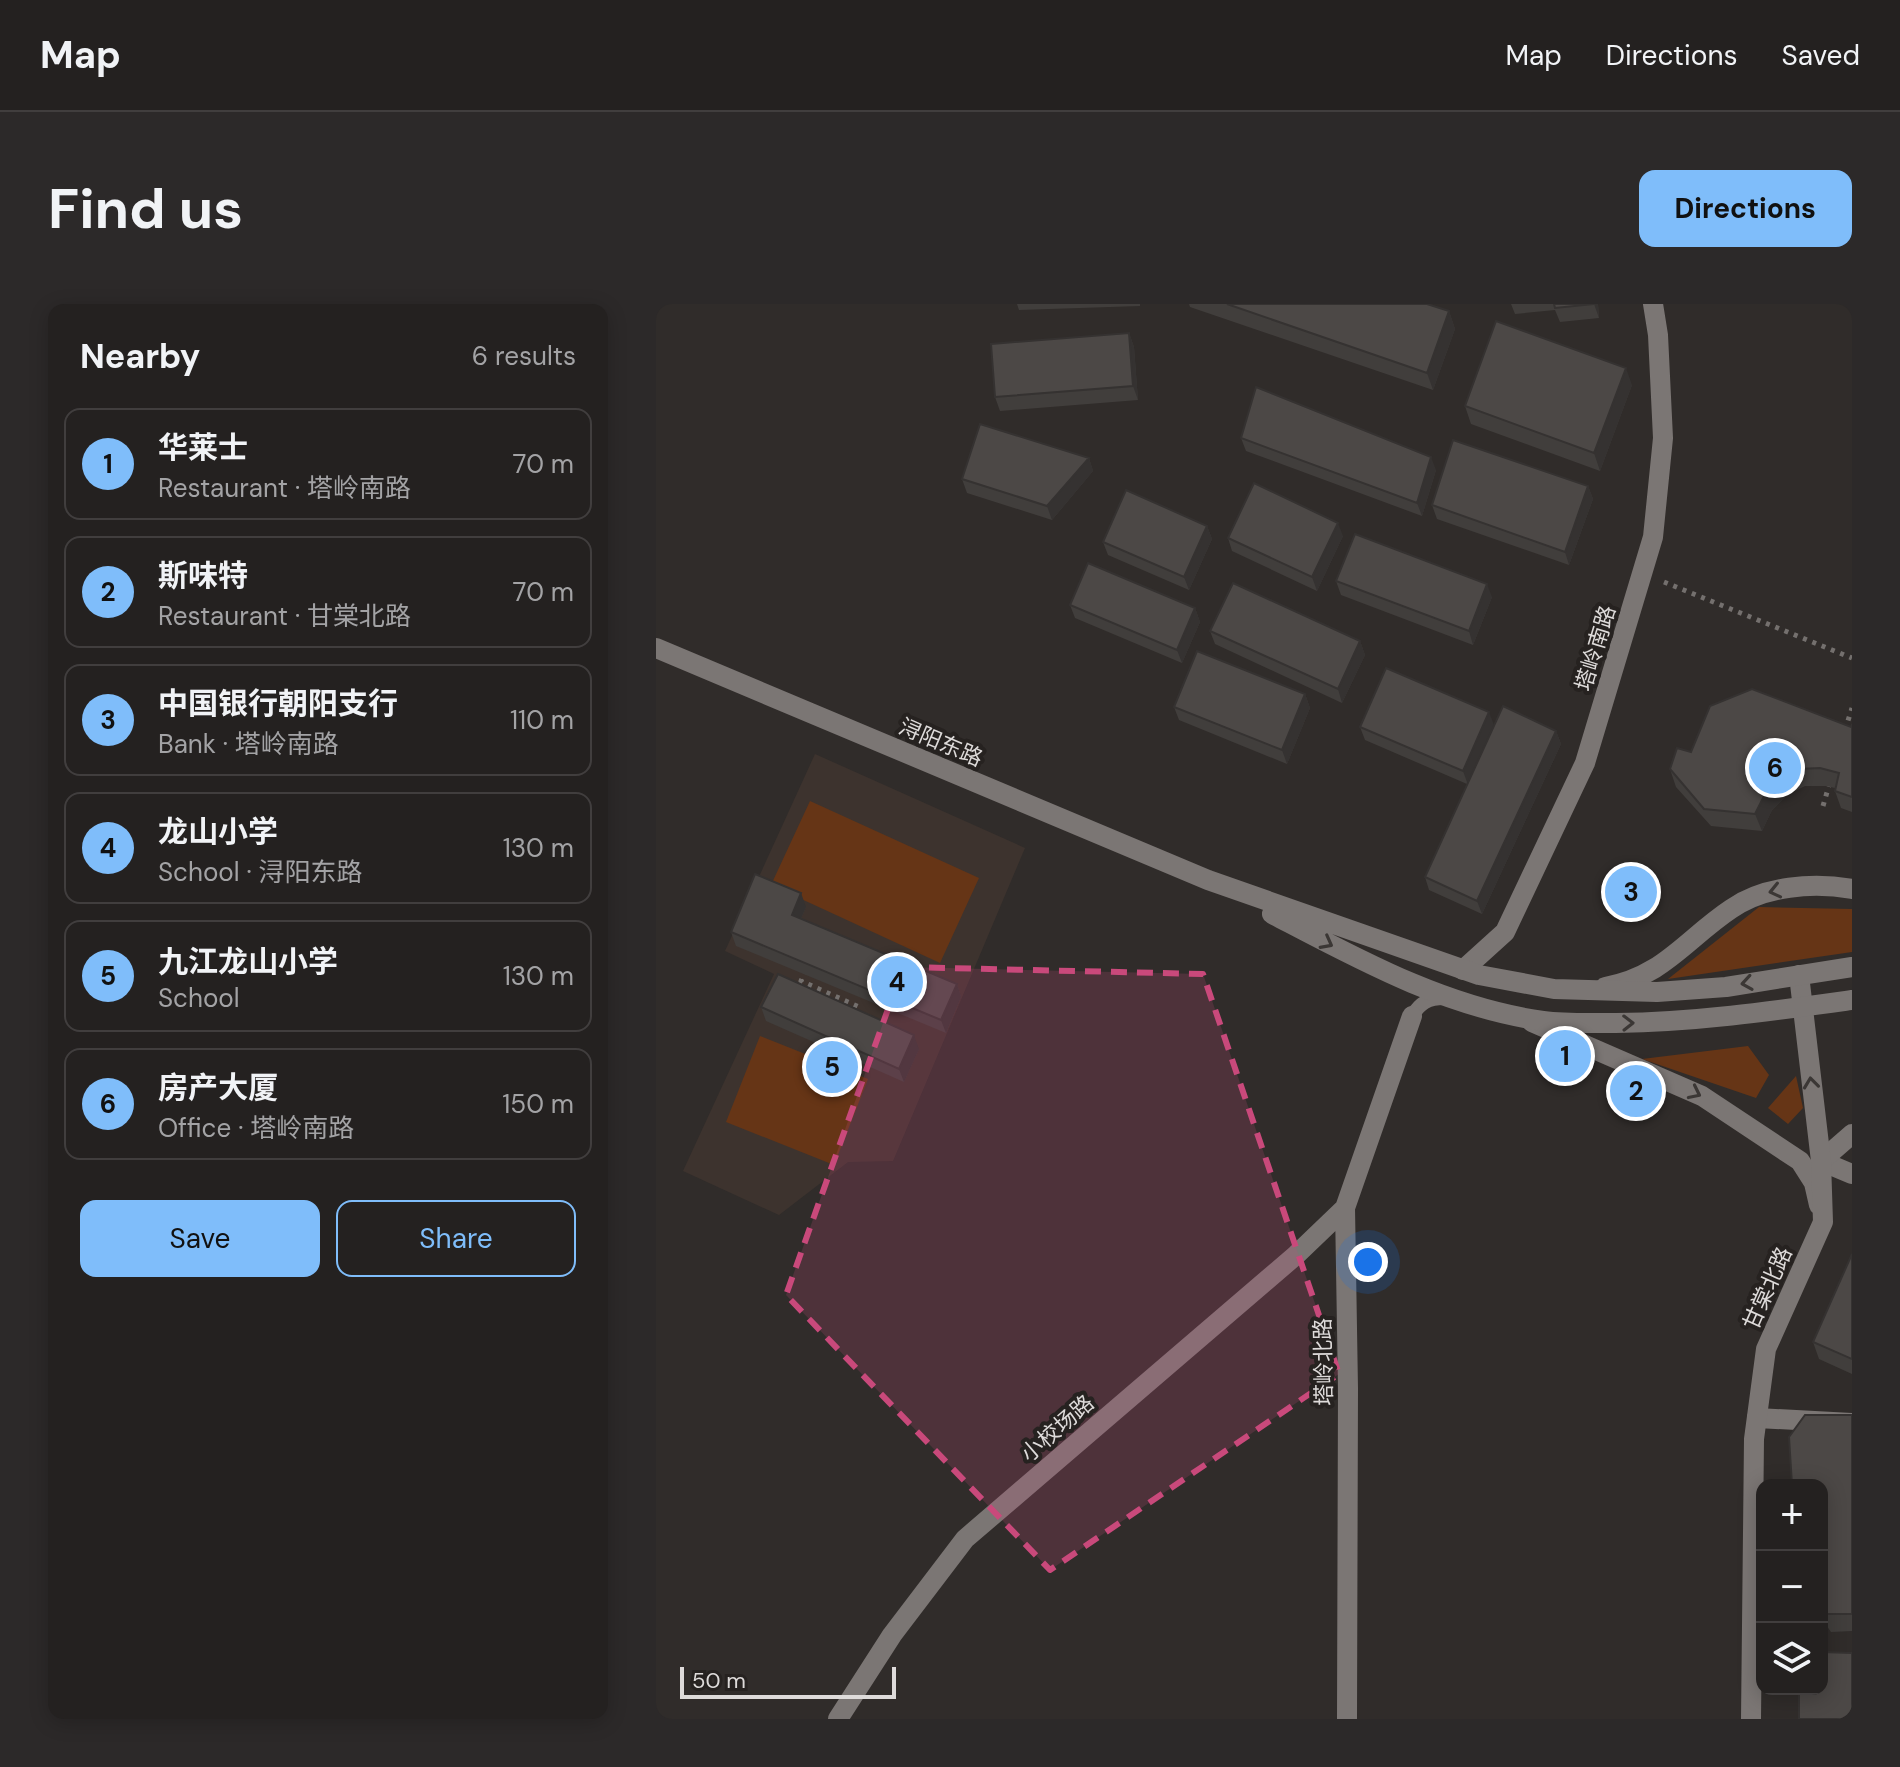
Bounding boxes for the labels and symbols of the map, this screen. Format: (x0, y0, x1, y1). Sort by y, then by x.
street label: 塔岭南路 (1569, 602, 1622, 694)
street label: 浔阳东路 (895, 712, 987, 773)
pin: 6 (1749, 738, 1801, 798)
pin: 3 (1605, 862, 1657, 922)
one-way arrow (1768, 882, 1782, 899)
one-way arrow (1318, 933, 1333, 948)
pin: 4 (871, 952, 923, 1012)
one-way arrow (1740, 974, 1754, 991)
one-way arrow (1622, 1014, 1635, 1032)
pin: 1 (1539, 1026, 1591, 1086)
pin: 5 (806, 1037, 858, 1097)
pin: 2 (1610, 1061, 1662, 1121)
one-way arrow (1803, 1077, 1820, 1090)
one-way arrow (1686, 1083, 1701, 1099)
your location (1348, 1242, 1388, 1282)
street label: 甘棠北路 (1736, 1242, 1799, 1334)
street label: 塔岭北路 (1308, 1318, 1339, 1406)
street label: 小校场路 (1015, 1389, 1100, 1468)
scale bar (680, 1663, 896, 1699)

